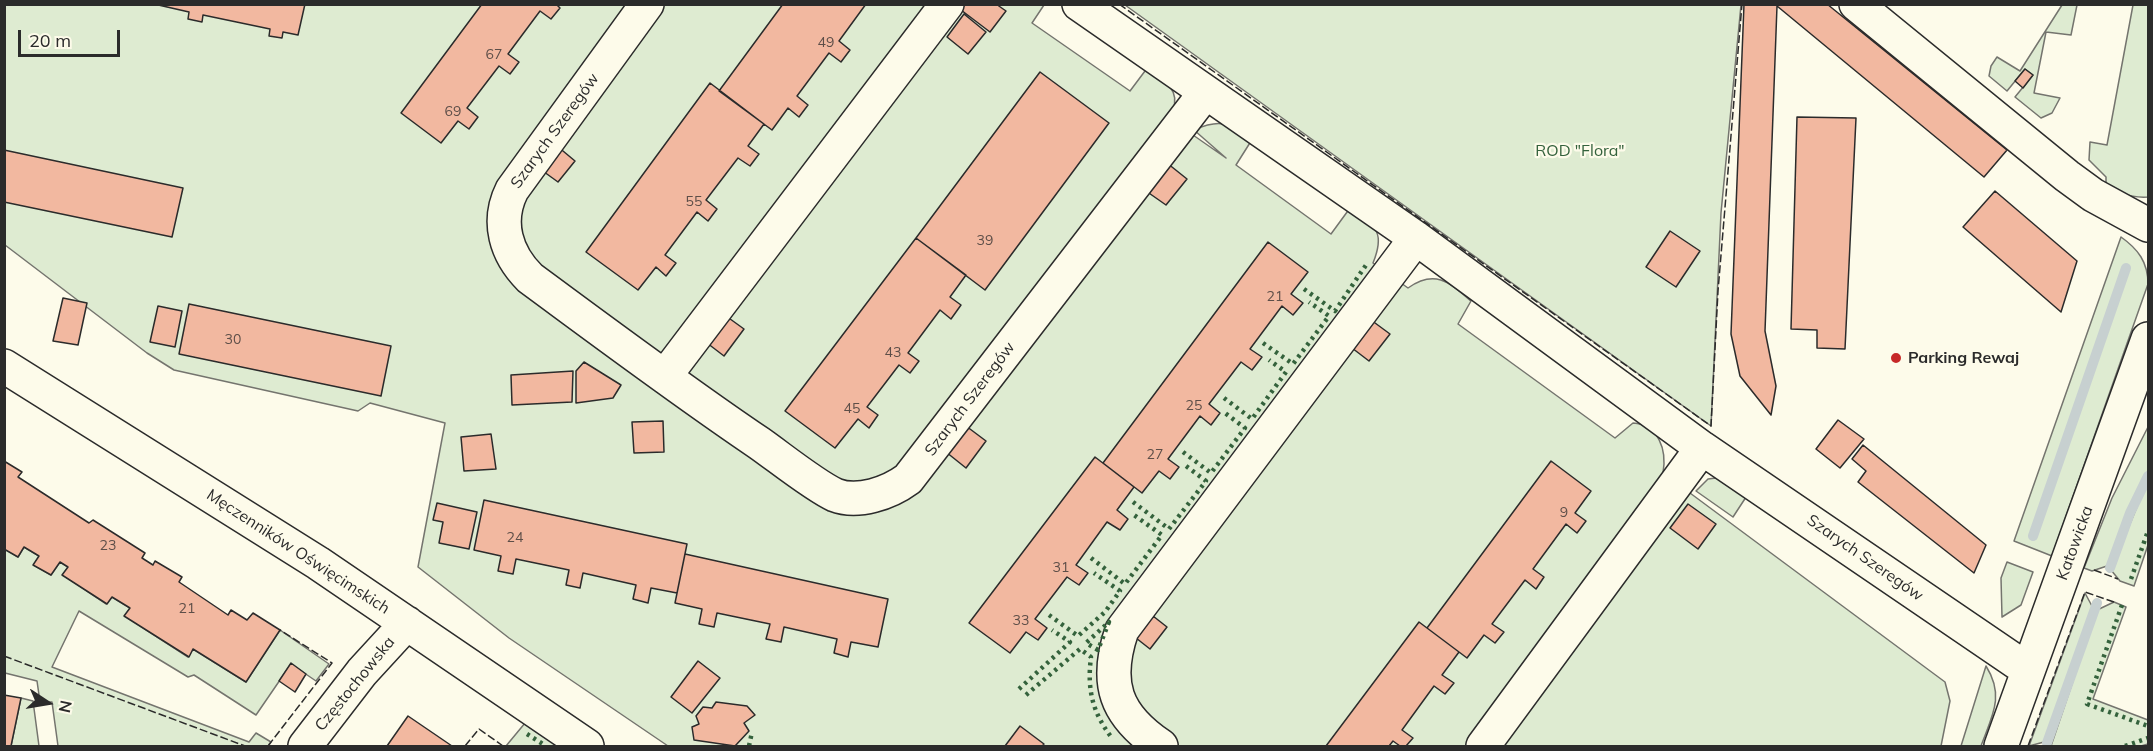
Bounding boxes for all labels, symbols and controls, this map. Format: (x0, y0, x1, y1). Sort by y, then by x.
scale bar (21, 18, 123, 56)
text: 20 m (29, 29, 71, 52)
house number: 49 (818, 35, 834, 51)
house number: 67 (486, 47, 502, 63)
street label: Szarych Szeregów (507, 70, 603, 192)
house number: 69 (445, 104, 461, 120)
park label: ROD "Flora" (1535, 141, 1625, 161)
house number: 55 (686, 194, 702, 210)
house number: 39 (977, 233, 993, 249)
house number: 21 (1267, 289, 1283, 305)
house number: 30 (225, 332, 241, 348)
street label: Szarych Szeregów (921, 338, 1019, 460)
house number: 43 (885, 345, 901, 361)
place label: Parking Rewaj (1908, 348, 2019, 368)
marker: Parking Rewaj (1889, 351, 1903, 365)
house number: 25 (1186, 398, 1202, 414)
house number: 45 (844, 401, 860, 417)
house number: 27 (1147, 447, 1163, 463)
street label: Męczenników Oświęcimskich (203, 486, 393, 618)
street label: Katowicka (2053, 503, 2097, 583)
house number: 9 (1560, 505, 1568, 521)
street label: Szarych Szeregów (1803, 511, 1927, 605)
house number: 24 (507, 530, 523, 546)
house number: 23 (100, 538, 116, 554)
house number: 31 (1053, 560, 1069, 576)
house number: 21 (179, 601, 195, 617)
house number: 33 (1013, 613, 1029, 629)
street label: Częstochowska (311, 633, 399, 735)
north arrow (18, 673, 78, 733)
text: N (55, 699, 77, 715)

